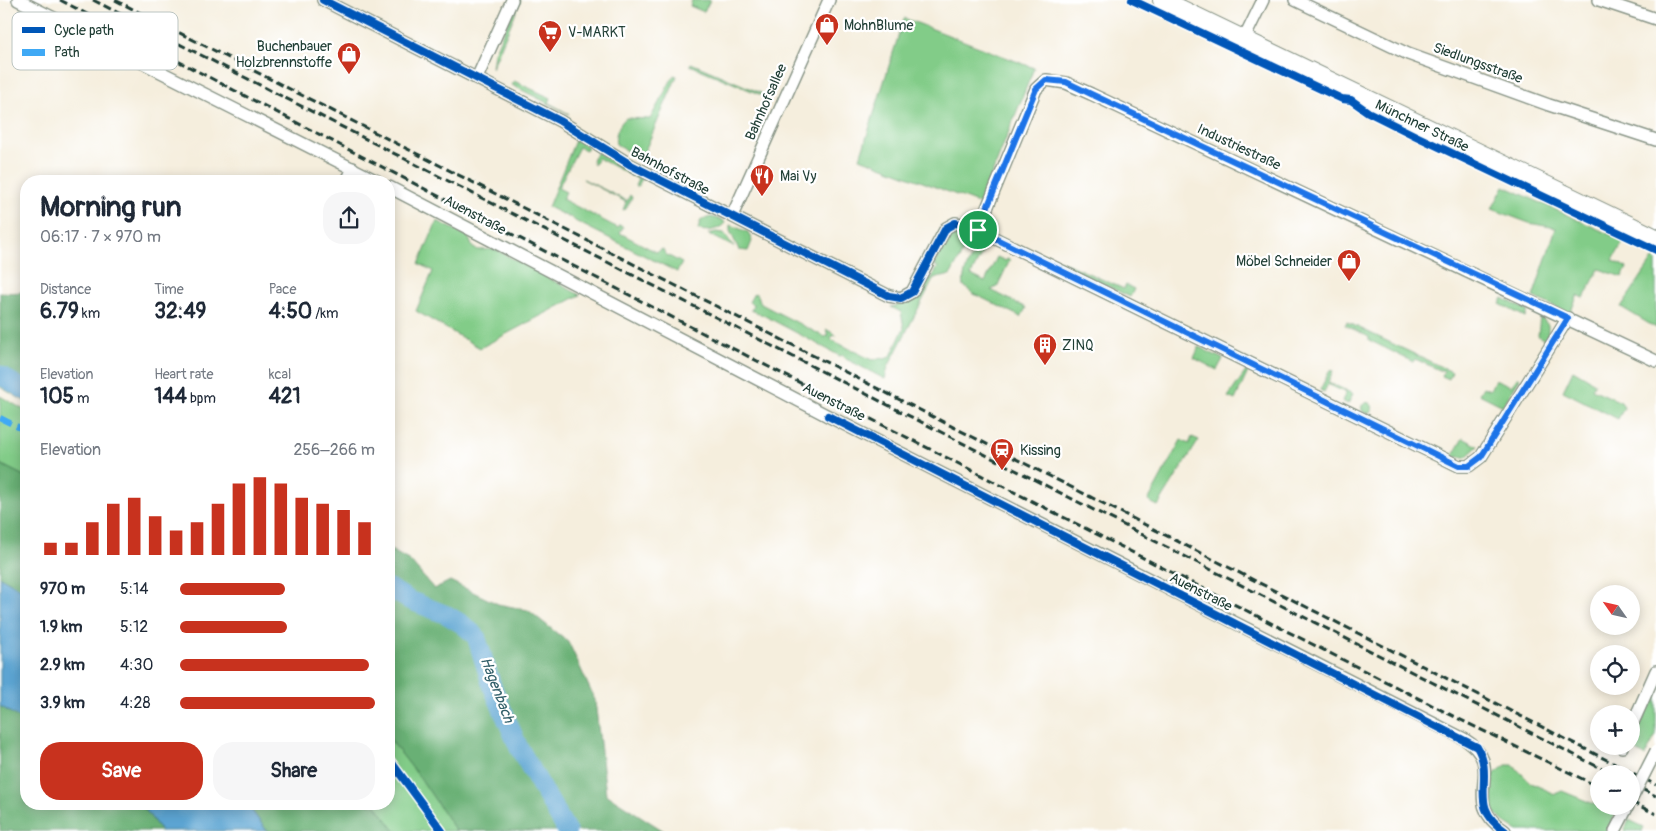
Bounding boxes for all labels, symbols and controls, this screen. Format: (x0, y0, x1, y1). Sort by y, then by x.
legend (12, 12, 178, 70)
shop icon: MohnBlume (814, 12, 840, 46)
place label: MohnBlume (844, 17, 913, 34)
supermarket icon: V-MARKT (537, 19, 563, 53)
text: Cycle path (54, 22, 114, 39)
place label: V-MARKT (568, 24, 626, 41)
place label: Buchenbauer Holzbrennstoffe (236, 38, 332, 71)
street label: Siedlungsstraße (1431, 39, 1525, 87)
shop icon: Buchenbauer Holzbrennstoffe (336, 41, 362, 75)
text: Path (54, 44, 79, 61)
street label: Bahnhofsallee (742, 61, 790, 143)
street label: Münchner Straße (1373, 96, 1472, 155)
street label: Industriestraße (1195, 120, 1283, 174)
street label: Bahnhofstraße (628, 143, 712, 199)
restaurant icon: Mai Vy (749, 163, 775, 197)
place label: Mai Vy (780, 168, 817, 185)
text: Morning run (40, 190, 182, 225)
button: share (323, 192, 375, 244)
street label: Auenstraße (441, 192, 509, 238)
pin (957, 209, 999, 251)
icon: arrive (964, 216, 992, 244)
text: 06:17 · 7 × 970 m (40, 227, 161, 247)
shop icon: Möbel Schneider (1336, 248, 1362, 282)
place label: Möbel Schneider (1236, 253, 1332, 270)
text: Distance (40, 281, 91, 298)
text: Time (154, 281, 184, 298)
text: Pace (269, 281, 296, 298)
text: 6.79 (40, 298, 79, 325)
text: 32:49 (154, 298, 206, 325)
text: 4:50 (269, 298, 312, 325)
text: km (79, 305, 100, 322)
text: /km (312, 305, 339, 322)
building icon: ZINQ (1032, 332, 1058, 366)
place label: ZINQ (1062, 337, 1094, 354)
text: Elevation (40, 366, 93, 383)
text: Heart rate (154, 366, 213, 383)
text: kcal (269, 366, 291, 383)
street label: Auenstraße (800, 379, 868, 425)
text: 105 (40, 383, 74, 410)
text: 144 (154, 383, 187, 410)
text: 421 (269, 383, 301, 410)
text: m (74, 390, 89, 407)
text: bpm (187, 390, 216, 407)
station icon: Kissing (989, 437, 1015, 471)
text: Elevation (40, 440, 101, 460)
text: 256–266 m (293, 440, 375, 460)
place label: Kissing (1020, 442, 1061, 459)
street label: Auenstraße (1167, 569, 1235, 615)
text: 970 m (40, 579, 85, 599)
text: 5:14 (120, 579, 148, 599)
north arrow (1590, 585, 1640, 635)
map controls (1590, 585, 1640, 815)
text: 1.9 km (40, 617, 82, 637)
text: 5:12 (120, 617, 148, 637)
button: locate (1590, 645, 1640, 695)
text: 2.9 km (40, 655, 85, 675)
text: 4:30 (120, 655, 153, 675)
water label: Hagenbach (476, 655, 519, 726)
text: 3.9 km (40, 693, 85, 713)
text: 4:28 (120, 693, 151, 713)
button: + (1590, 705, 1640, 755)
button: Save (40, 742, 203, 800)
button: Share (213, 742, 375, 800)
button: − (1590, 765, 1640, 815)

